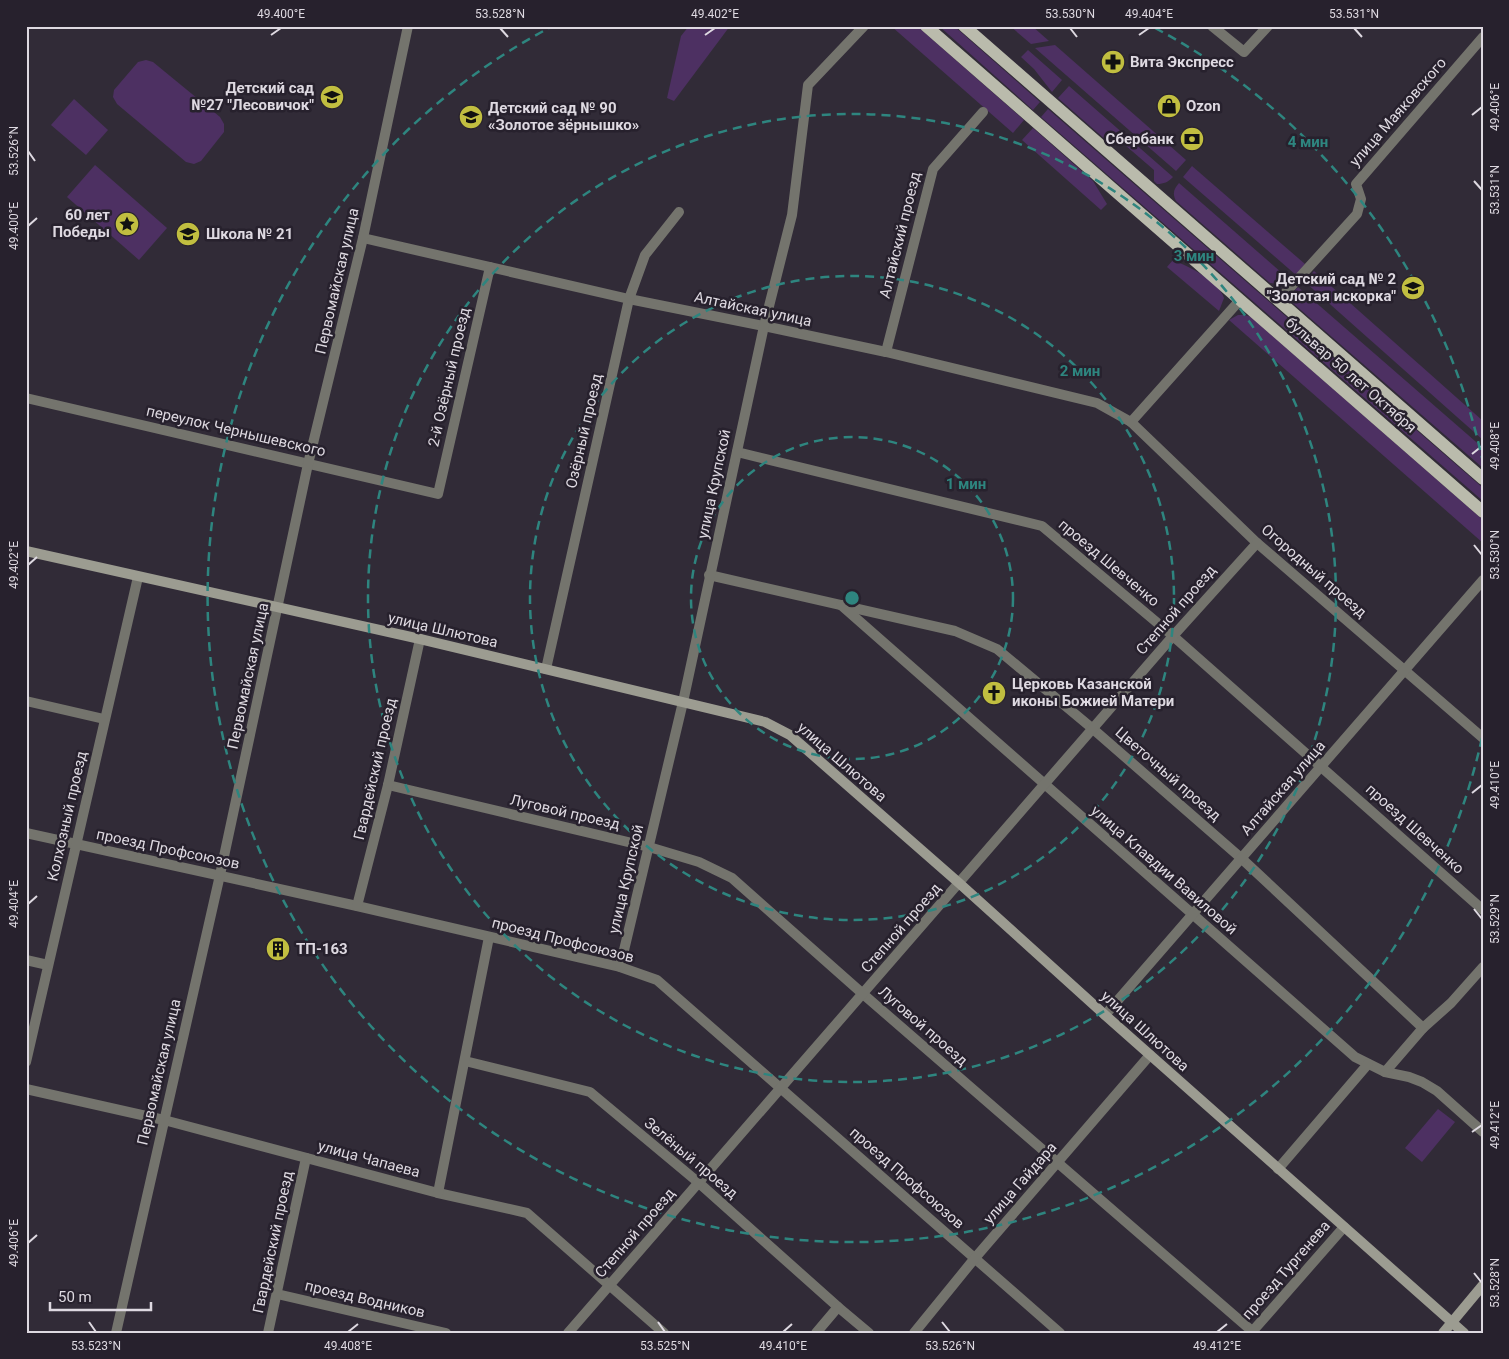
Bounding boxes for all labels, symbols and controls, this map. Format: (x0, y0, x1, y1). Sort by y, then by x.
text: 49.400°E (257, 7, 305, 21)
text: 53.528°N (475, 7, 525, 21)
text: 49.402°E (691, 7, 739, 21)
text: 53.530°N (1045, 7, 1095, 21)
text: 49.404°E (1125, 7, 1173, 21)
text: 53.531°N (1329, 7, 1379, 21)
pharmacy icon: Вита Экспресс (1100, 49, 1126, 75)
place label: Вита Экспресс (1130, 53, 1234, 71)
street label: улица Маяковского (1346, 54, 1450, 170)
place label: Детский сад №27 "Лесовичок" (191, 79, 315, 114)
text: 49.406°E (1488, 83, 1502, 131)
school or university icon: Детский сад №27 "Лесовичок" (319, 84, 345, 110)
shop icon: Ozon (1156, 93, 1182, 119)
place label: Ozon (1186, 97, 1221, 115)
place label: Детский сад № 90 «Золотое зёрнышко» (488, 99, 639, 134)
school or university icon: Детский сад № 90 «Золотое зёрнышко» (458, 104, 484, 130)
text: 53.526°N (7, 126, 21, 176)
bank icon: Сбербанк (1179, 126, 1205, 152)
place label: Сбербанк (1106, 130, 1175, 148)
text: 4 мин (1288, 133, 1328, 151)
text: 53.531°N (1488, 165, 1502, 215)
street label: Алтайский проезд (876, 170, 924, 300)
text: 49.400°E (7, 202, 21, 250)
place label: 60 лет Победы (52, 206, 110, 241)
street label: Первомайская улица (311, 206, 363, 356)
place icon: 60 лет Победы (114, 211, 140, 237)
school or university icon: Школа № 21 (175, 221, 201, 247)
place label: Школа № 21 (206, 225, 293, 243)
text: 3 мин (1174, 247, 1214, 265)
place label: Детский сад № 2 "Золотая искорка" (1267, 270, 1396, 305)
school or university icon: Детский сад № 2 "Золотая искорка" (1400, 275, 1426, 301)
street label: Алтайская улица (693, 288, 813, 330)
street label: 2-й Озёрный проезд (424, 306, 474, 448)
street label: бульвар 50 лет Октября (1282, 313, 1420, 437)
text: 2 мин (1060, 362, 1100, 380)
street label: Озёрный проезд (562, 372, 606, 490)
street label: переулок Чернышевского (145, 402, 327, 460)
text: 49.408°E (1488, 422, 1502, 470)
street label: улица Крупской (694, 428, 734, 540)
text: 1 мин (946, 475, 986, 493)
street label: проезд Шевченко (1055, 516, 1163, 610)
street label: Огородный проезд (1258, 520, 1370, 622)
text: 53.530°N (1488, 530, 1502, 580)
text: 49.402°E (7, 541, 21, 589)
street label: Степной проезд (1132, 562, 1220, 658)
centre of rings (843, 589, 861, 607)
street label: Первомайская улица (224, 601, 272, 751)
street label: улица Шлютова (386, 609, 500, 651)
place label: Церковь Казанской иконы Божией Матери (1012, 675, 1174, 710)
church icon: Церковь Казанской иконы Божией Матери (981, 680, 1007, 706)
street label: Гвардейский проезд (350, 696, 400, 842)
street label: улица Шлютова (794, 718, 890, 806)
street label: Цветочный проезд (1112, 723, 1224, 825)
street label: Алтайская улица (1237, 737, 1329, 839)
street label: Колхозный проезд (43, 749, 91, 883)
text: 49.410°E (1488, 761, 1502, 809)
street label: проезд Шевченко (1362, 780, 1468, 878)
street label: Луговой проезд (508, 791, 622, 833)
street label: улица Клавдии Вавиловой (1087, 802, 1241, 938)
street label: улица Крупской (605, 823, 647, 935)
street label: проезд Профсоюзов (95, 825, 241, 873)
text: 49.404°E (7, 880, 21, 928)
street label: Степной проезд (857, 880, 945, 976)
text: 53.529°N (1488, 894, 1502, 944)
street label: проезд Профсоюзов (490, 914, 636, 966)
building icon: ТП-163 (265, 936, 291, 962)
place label: ТП-163 (296, 940, 348, 958)
street label: Луговой проезд (875, 982, 971, 1070)
street label: улица Шлютова (1097, 987, 1193, 1075)
street label: Первомайская улица (133, 997, 185, 1147)
text: 49.412°E (1488, 1101, 1502, 1149)
street label: Зелёный проезд (641, 1114, 741, 1202)
street label: проезд Профсоюзов (846, 1123, 968, 1233)
street label: улица Чапаева (316, 1137, 422, 1181)
street label: улица Гайдара (980, 1138, 1060, 1228)
street label: Гвардейский проезд (249, 1169, 297, 1315)
street label: Степной проезд (591, 1185, 679, 1281)
street label: проезд Тургенева (1238, 1217, 1334, 1323)
text: 49.406°E (7, 1219, 21, 1267)
text: 53.528°N (1488, 1258, 1502, 1308)
street label: проезд Водников (303, 1276, 427, 1322)
scale bar (50, 1279, 151, 1311)
text: 50 m (58, 1288, 92, 1306)
text: 53.523°N (71, 1339, 121, 1353)
text: 49.408°E (324, 1339, 372, 1353)
text: 53.525°N (640, 1339, 690, 1353)
text: 49.410°E (759, 1339, 807, 1353)
text: 53.526°N (925, 1339, 975, 1353)
text: 49.412°E (1193, 1339, 1241, 1353)

